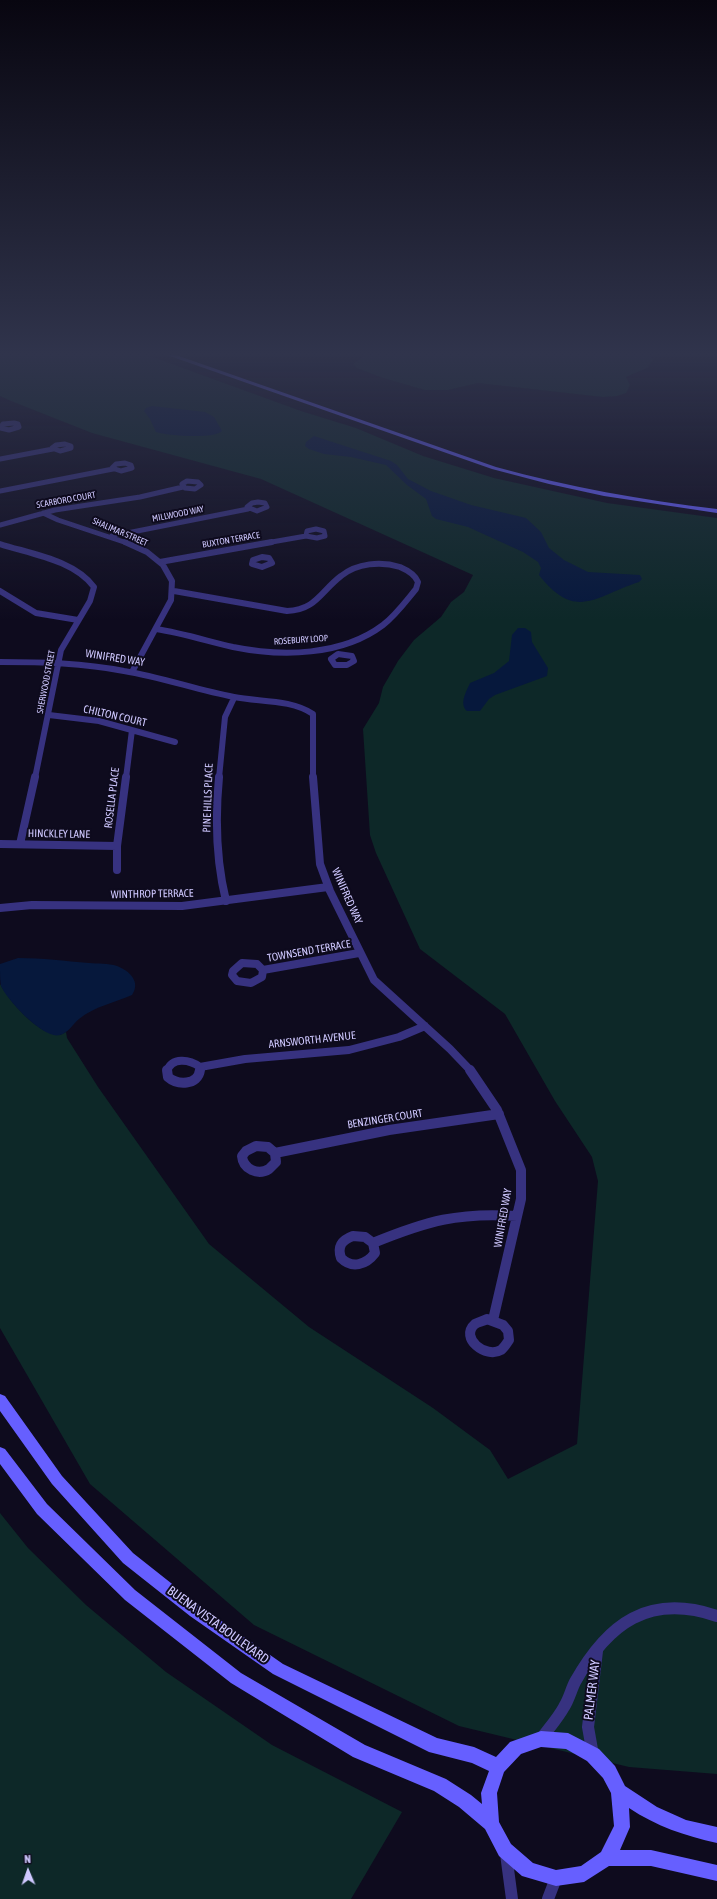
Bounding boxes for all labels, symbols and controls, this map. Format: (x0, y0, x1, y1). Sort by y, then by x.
street label: SCARBORO COURT (35, 489, 97, 511)
street label: MILLWOOD WAY (151, 504, 205, 524)
street label: SHALIMAR STREET (91, 515, 149, 549)
street label: BUXTON TERRACE (201, 530, 261, 550)
street label: ROSEBURY LOOP (273, 633, 329, 647)
street label: WINIFRED WAY (84, 647, 146, 669)
street label: SHERWOOD STREET (35, 649, 57, 715)
street label: CHILTON COURT (82, 702, 148, 730)
street label: PINE HILLS PLACE (200, 763, 216, 833)
street label: ROSELLA PLACE (102, 767, 122, 829)
street label: HINCKLEY LANE (28, 827, 90, 841)
street label: WINIFRED WAY (329, 866, 365, 926)
street label: WINTHROP TERRACE (111, 887, 193, 901)
street label: TOWNSEND TERRACE (266, 937, 352, 965)
street label: ARNSWORTH AVENUE (268, 1029, 356, 1051)
street label: BENZINGER COURT (346, 1107, 424, 1131)
street label: WINIFRED WAY (491, 1187, 515, 1249)
street label: BUENA VISTA BOULEVARD (164, 1583, 272, 1667)
street label: PALMER WAY (581, 1659, 603, 1721)
north arrow (8, 1851, 48, 1891)
text: N (24, 1853, 31, 1865)

